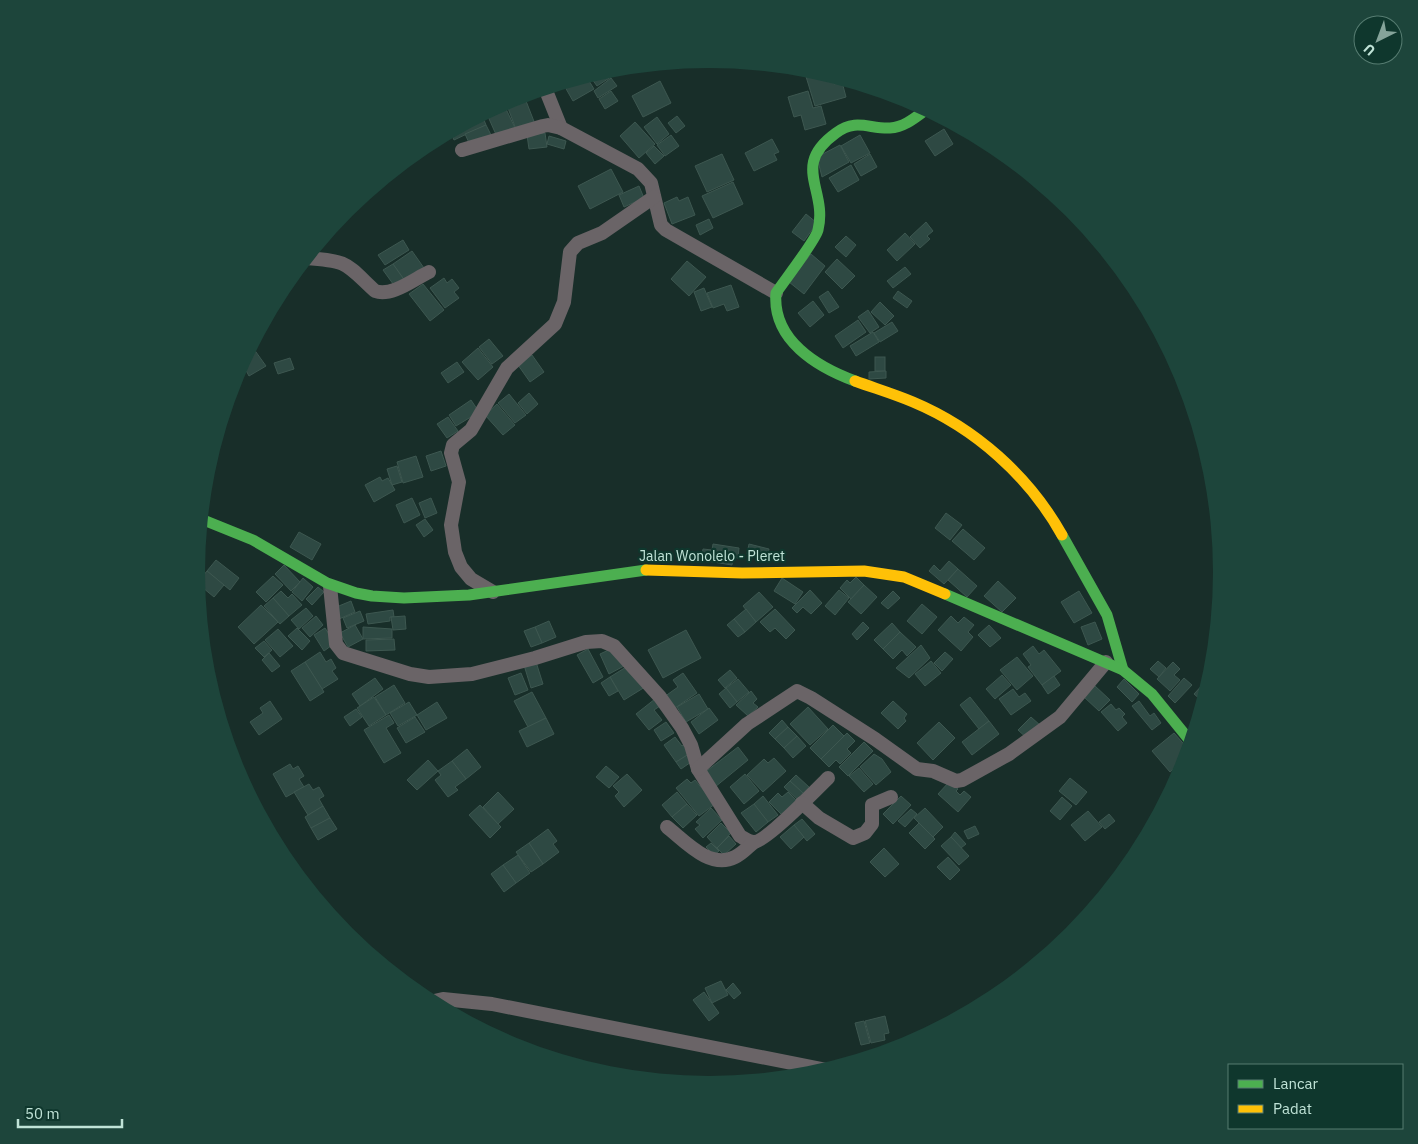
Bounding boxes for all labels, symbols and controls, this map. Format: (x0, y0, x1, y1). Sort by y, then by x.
north arrow (1353, 15, 1403, 65)
text: U (1360, 40, 1379, 60)
street label: Jalan Wonolelo - Pleret (639, 547, 785, 565)
legend (1228, 1064, 1403, 1129)
text: Lancar (1273, 1074, 1319, 1093)
scale bar (18, 1096, 121, 1128)
text: Padat (1273, 1099, 1312, 1118)
text: 50 m (25, 1104, 60, 1123)

